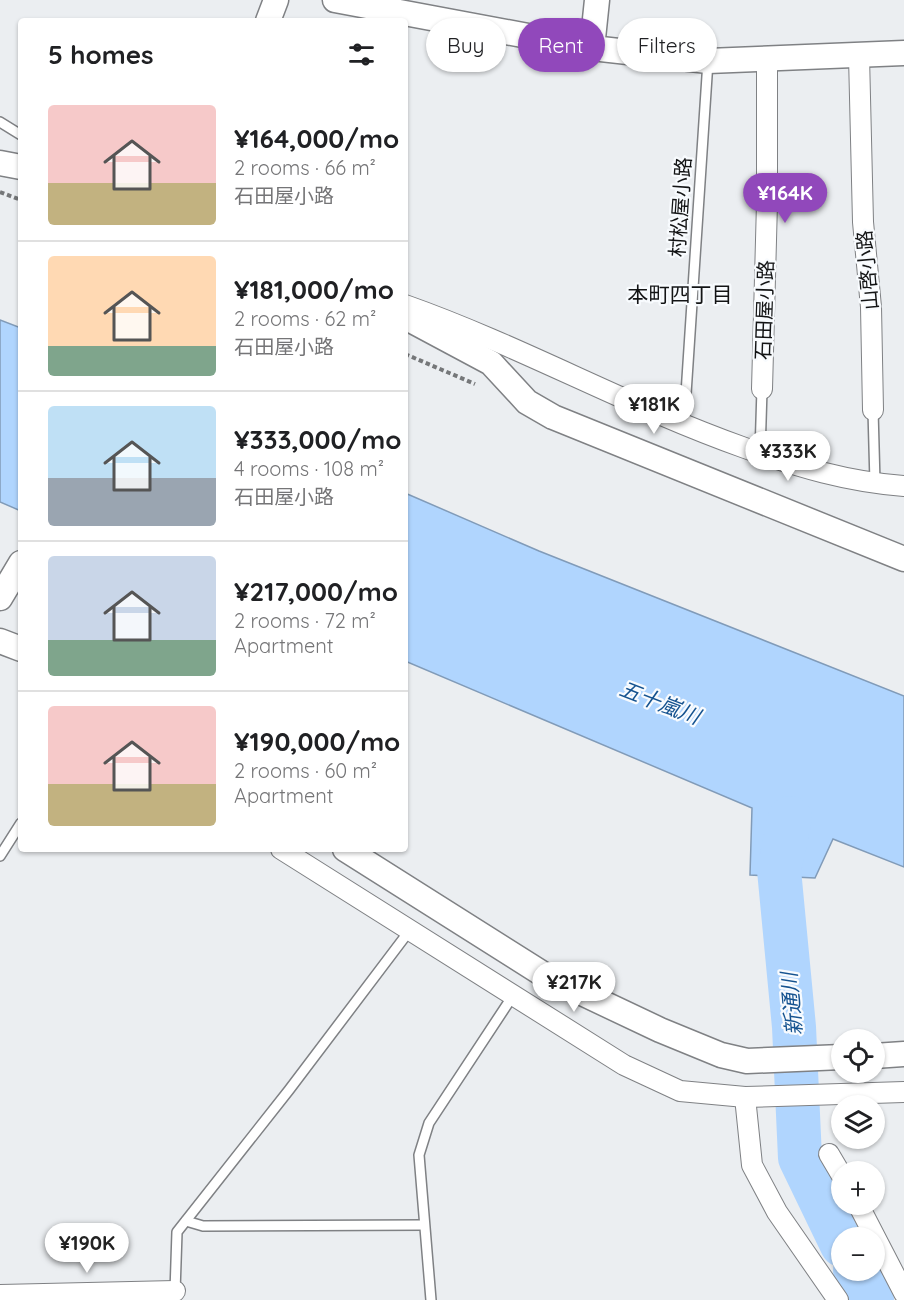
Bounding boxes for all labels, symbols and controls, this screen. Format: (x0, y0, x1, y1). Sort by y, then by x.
chip: Buy (426, 18, 506, 72)
chip: Rent (518, 18, 605, 72)
chip: Filters (617, 18, 717, 72)
text: 5 homes (48, 38, 154, 71)
icon: filters (345, 38, 378, 71)
text: ¥164,000/mo (234, 122, 399, 155)
icon: home (96, 129, 168, 201)
text: 2 rooms · 66 m² (234, 155, 376, 180)
street label: 村松屋小路 (664, 156, 696, 258)
pin: ¥164K (743, 173, 827, 224)
text: ¥164K (757, 180, 813, 205)
text: 石田屋小路 (234, 183, 334, 208)
street label: 山啓小路 (851, 229, 883, 311)
street label: 石田屋小路 (750, 260, 778, 360)
text: ¥181,000/mo (234, 273, 394, 306)
icon: home (96, 280, 168, 352)
district label: 本町四丁目 (628, 281, 733, 307)
text: 2 rooms · 62 m² (234, 306, 376, 331)
text: 石田屋小路 (234, 334, 334, 359)
pin: ¥181K (612, 384, 696, 435)
text: ¥181K (628, 391, 680, 416)
text: ¥333,000/mo (234, 423, 401, 456)
icon: home (96, 430, 168, 502)
pin: ¥333K (746, 431, 830, 482)
text: ¥333K (759, 438, 817, 463)
text: 4 rooms · 108 m² (234, 456, 384, 481)
text: 石田屋小路 (234, 484, 334, 509)
text: ¥217,000/mo (234, 575, 398, 608)
icon: home (96, 580, 168, 652)
text: 2 rooms · 72 m² (234, 608, 376, 633)
text: Apartment (234, 633, 334, 658)
water label: 五十嵐川 (616, 675, 706, 730)
text: ¥190,000/mo (234, 725, 400, 758)
icon: home (96, 730, 168, 802)
text: 2 rooms · 60 m² (234, 758, 377, 783)
text: Apartment (234, 783, 334, 808)
pin: ¥217K (532, 962, 616, 1013)
text: ¥217K (546, 969, 602, 994)
water label: 新通川 (775, 969, 807, 1037)
map controls (831, 1029, 885, 1281)
button: locate (831, 1029, 885, 1083)
button: layers (831, 1095, 885, 1149)
button: + (831, 1161, 885, 1215)
pin: ¥190K (45, 1223, 129, 1274)
button: − (831, 1227, 885, 1281)
text: ¥190K (59, 1230, 115, 1255)

